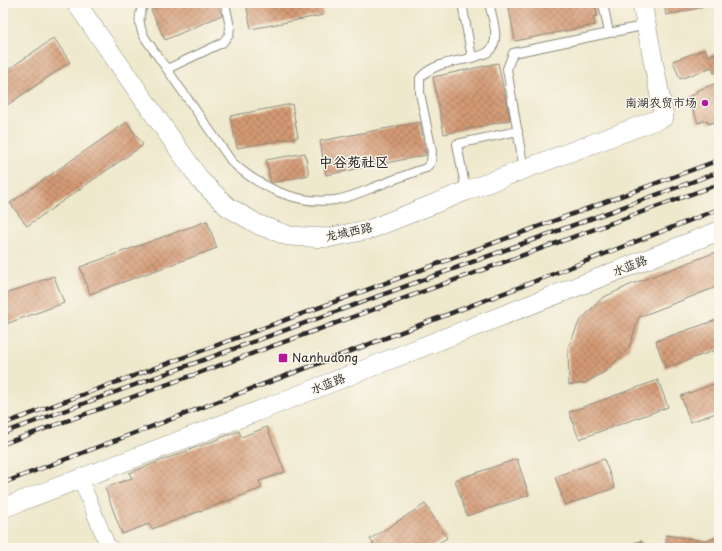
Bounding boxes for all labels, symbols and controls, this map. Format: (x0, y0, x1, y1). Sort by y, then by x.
place label: 南湖农贸市场 (625, 93, 697, 111)
marker: 南湖农贸市场 (700, 98, 710, 108)
district label: 中谷苑社区 (319, 151, 389, 172)
street label: 龙城西路 (323, 217, 374, 245)
street label: 水蓝路 (610, 250, 650, 280)
place label: Nanhudong (292, 348, 358, 366)
marker: Nanhudong (277, 352, 289, 364)
street label: 水蓝路 (308, 368, 348, 398)

